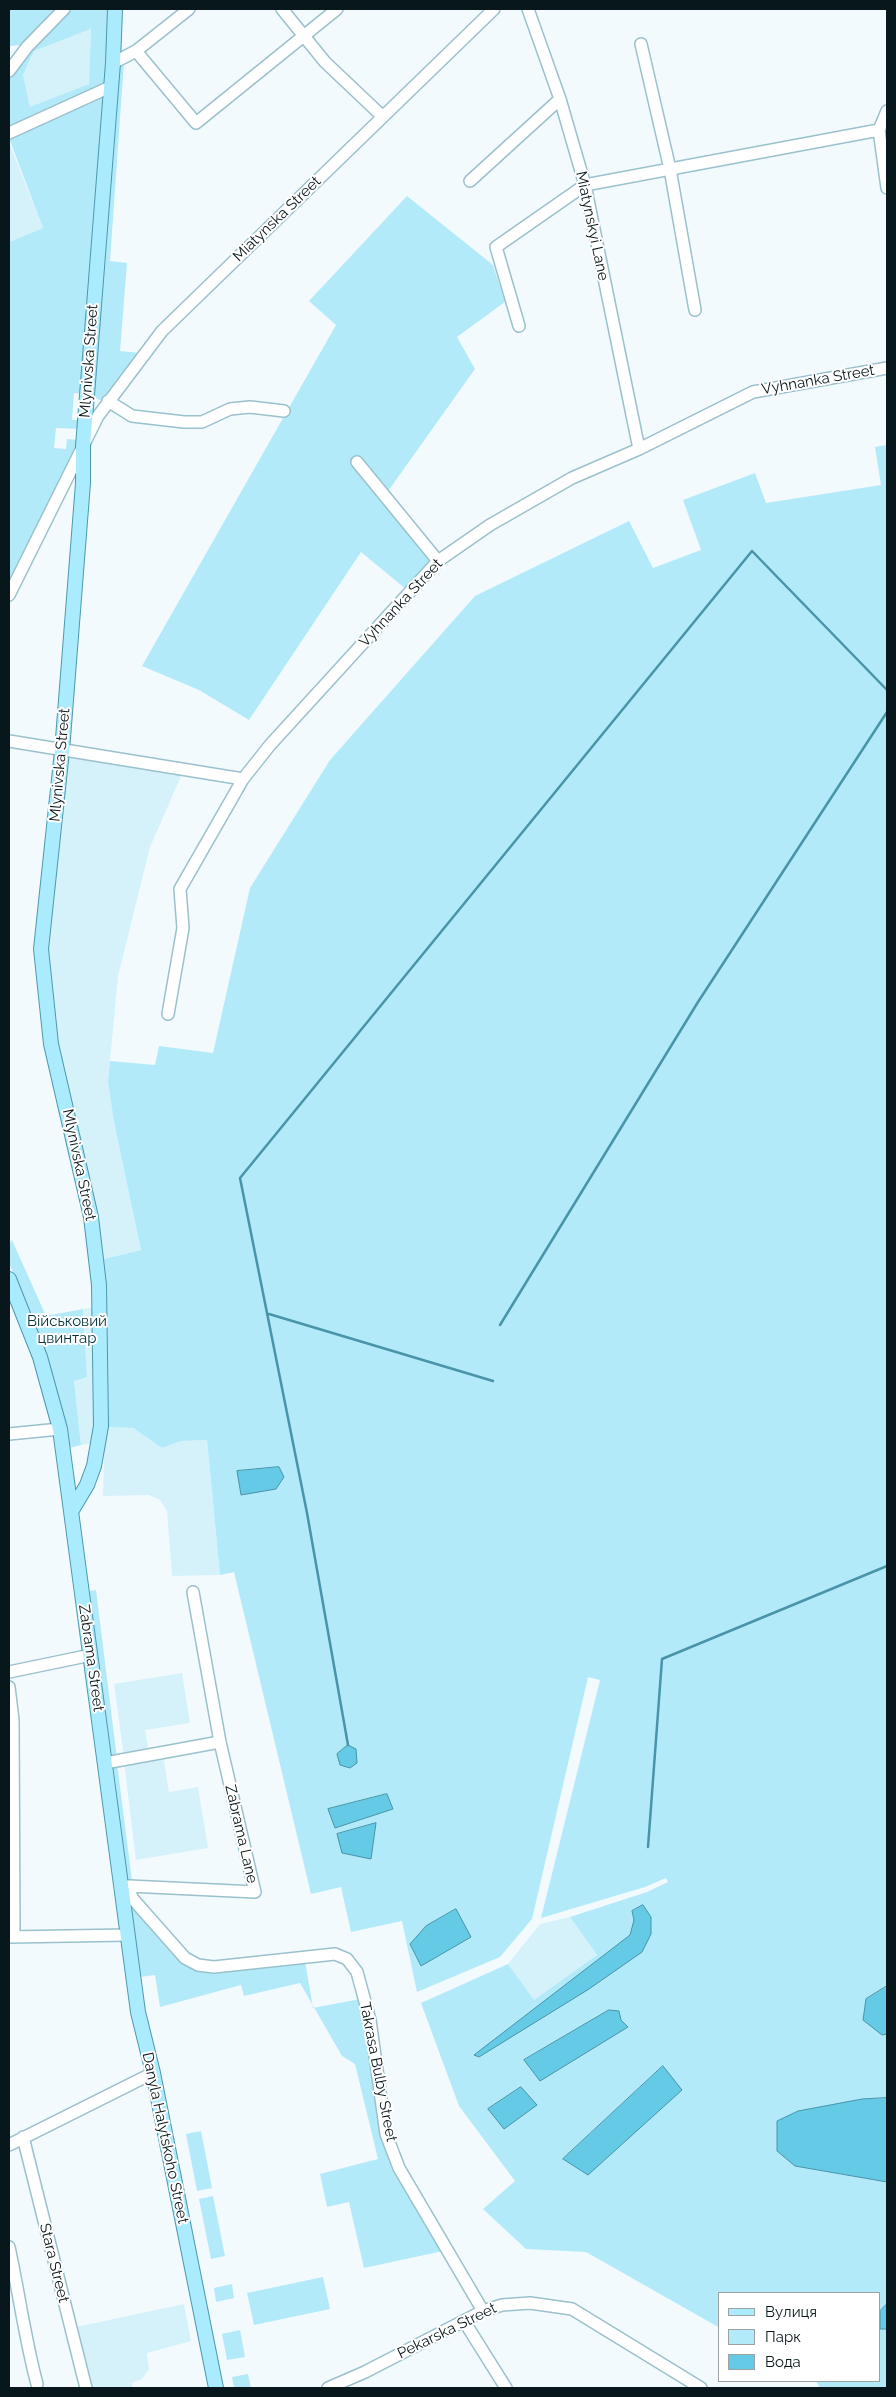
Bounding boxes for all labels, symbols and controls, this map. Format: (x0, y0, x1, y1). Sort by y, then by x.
street label: Miatynskyi Lane (572, 170, 612, 282)
street label: Miatynska Street (229, 173, 325, 265)
street label: Mlynivska Street (76, 304, 102, 418)
street label: Vyhnanka Street (760, 361, 876, 399)
street label: Vyhnanka Street (356, 555, 446, 651)
street label: Mlynivska Street (46, 708, 74, 822)
street label: Mlynivska Street (58, 1108, 100, 1222)
park label: Військовий цвинтар (27, 1312, 107, 1347)
street label: Zabrama Street (75, 1603, 107, 1713)
street label: Zabrama Lane (221, 1783, 261, 1885)
street label: Takrasa Bulby Street (356, 2001, 400, 2143)
street label: Danyla Halytskoho Street (138, 2051, 192, 2225)
street label: Stara Street (35, 2222, 73, 2304)
legend (718, 2292, 881, 2382)
street label: Pekarska Street (394, 2299, 500, 2363)
text: Вулиця (765, 2303, 817, 2321)
text: Парк (765, 2328, 801, 2346)
text: Вода (765, 2353, 801, 2371)

